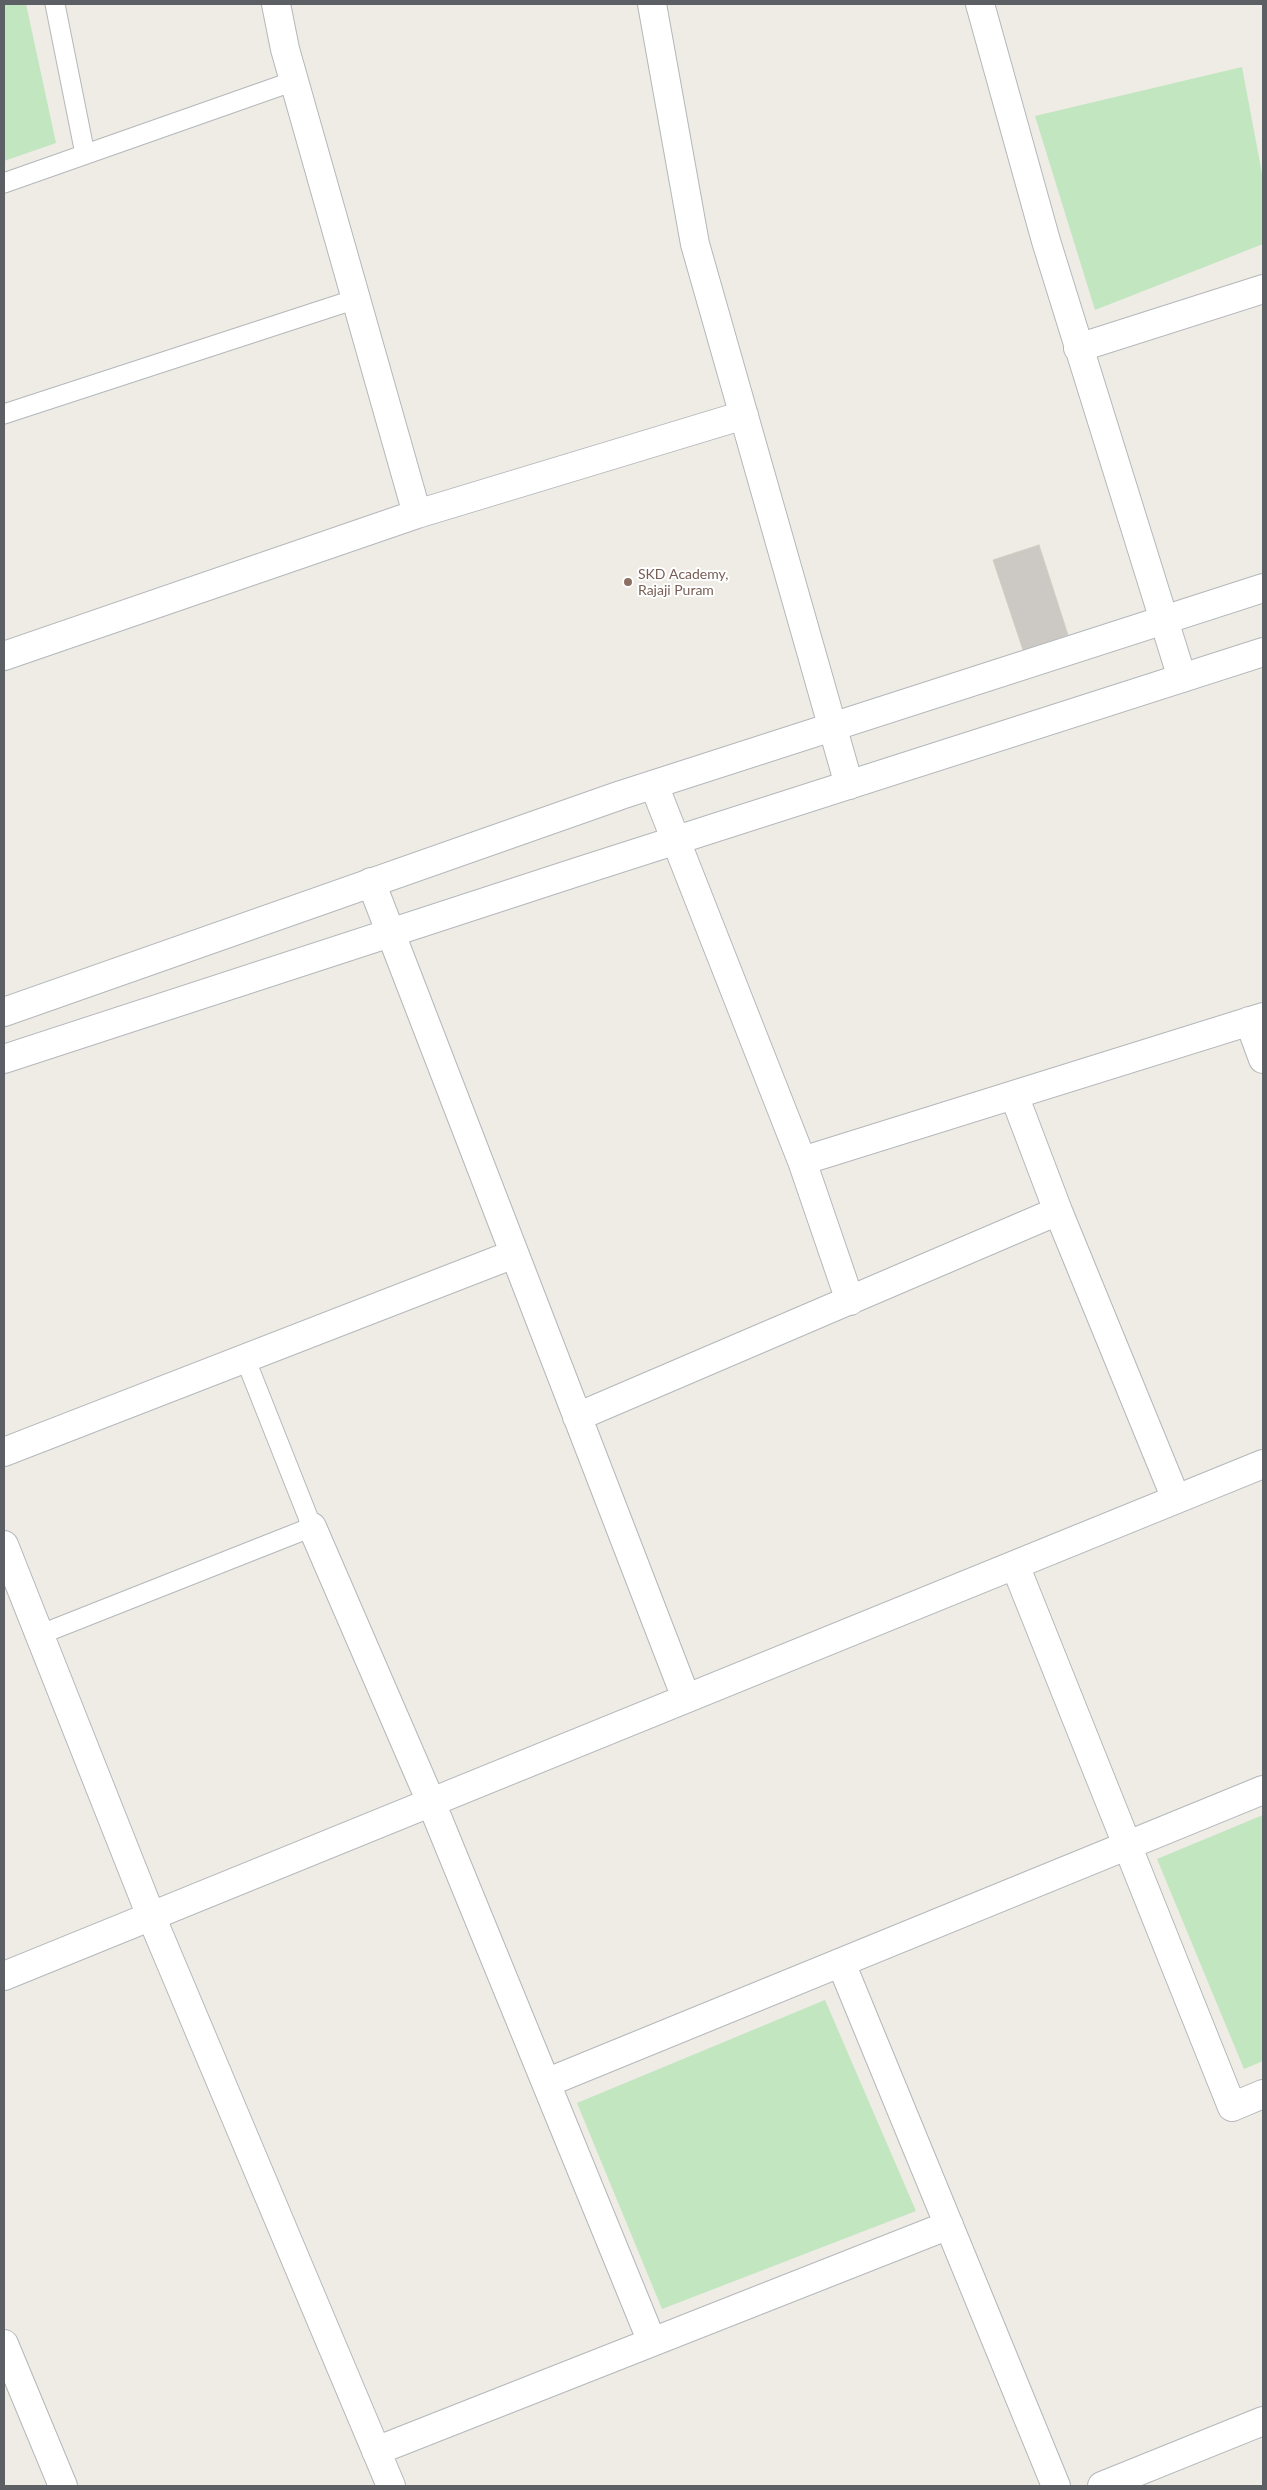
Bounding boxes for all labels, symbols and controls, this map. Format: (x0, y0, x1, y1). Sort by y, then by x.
place label: SKD Academy, Rajaji Puram (638, 566, 728, 598)
marker: SKD Academy, Rajaji Puram (622, 576, 634, 588)

